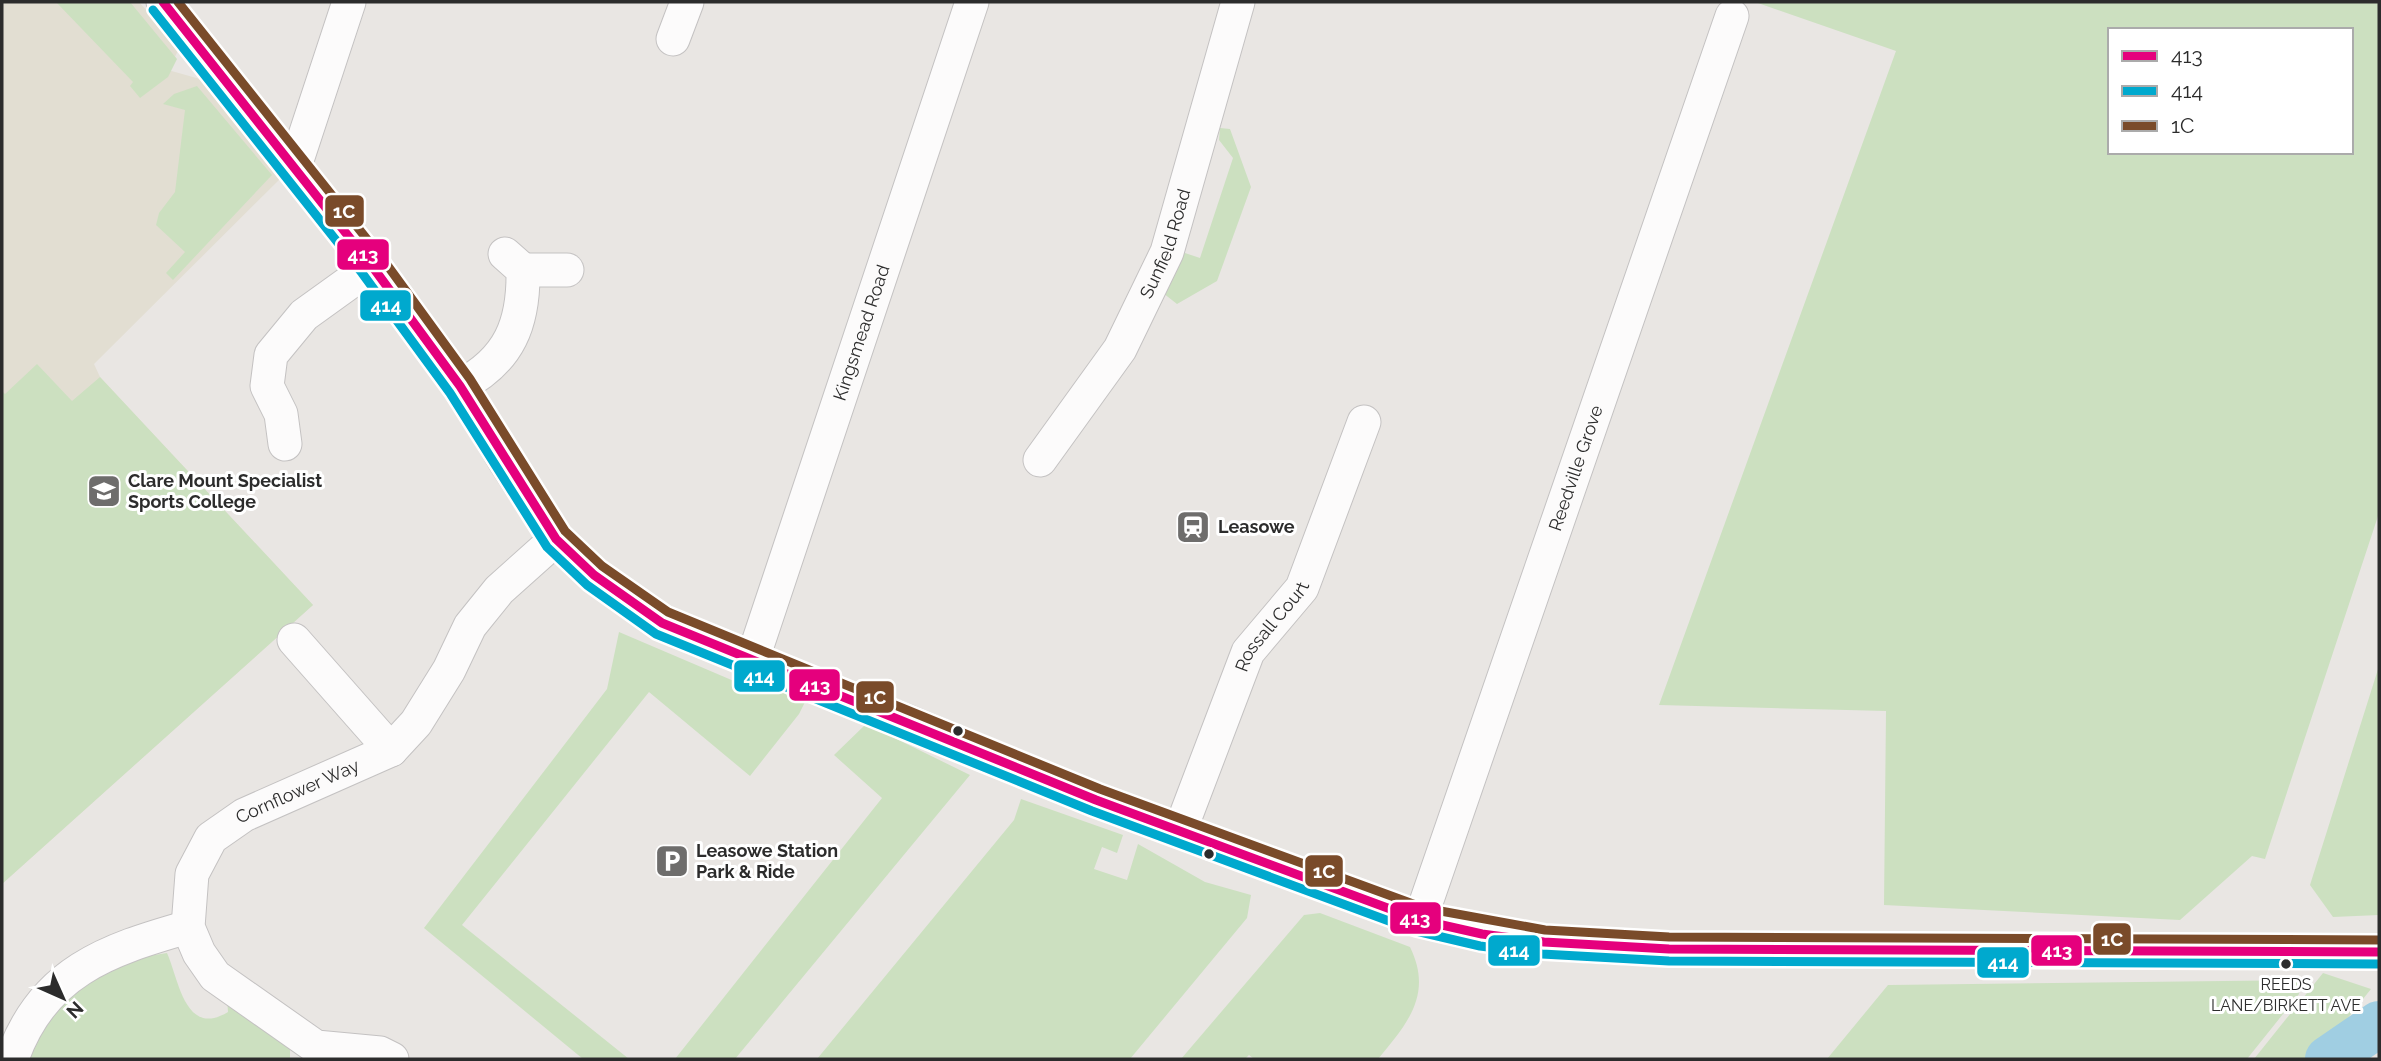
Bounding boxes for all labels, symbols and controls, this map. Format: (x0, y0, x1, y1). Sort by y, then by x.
legend (2108, 28, 2353, 154)
text: 413 (2171, 43, 2203, 68)
text: 414 (2171, 78, 2203, 103)
text: 1C (2171, 113, 2194, 138)
street label: Sunfield Road (1135, 186, 1194, 302)
line badge: 1C (324, 194, 365, 228)
text: 1C (333, 200, 355, 222)
line badge: 413 (336, 238, 390, 271)
text: 413 (348, 243, 378, 265)
street label: Kingsmead Road (829, 262, 893, 403)
line badge: 414 (359, 289, 412, 322)
text: 414 (370, 294, 402, 316)
street label: Reedville Grove (1544, 402, 1607, 534)
place label: Clare Mount Specialist Sports College (128, 470, 322, 512)
school or university icon: Clare Mount Specialist Sports College (85, 472, 123, 510)
station icon: Leasowe (1174, 508, 1212, 546)
place label: Leasowe (1218, 516, 1295, 537)
street label: Rossall Court (1231, 579, 1313, 674)
line badge: 414 (733, 659, 786, 693)
text: 414 (743, 665, 775, 687)
line badge: 413 (788, 668, 841, 702)
text: 413 (800, 674, 830, 696)
line badge: 1C (855, 680, 895, 714)
text: 1C (864, 686, 886, 708)
unlabelled marker (951, 724, 965, 738)
street label: Cornflower Way (231, 754, 362, 828)
place label: Leasowe Station Park & Ride (696, 840, 838, 882)
parking icon: Leasowe Station Park & Ride (653, 842, 691, 880)
unlabelled marker (1202, 847, 1216, 861)
line badge: 1C (1304, 854, 1344, 888)
text: 1C (1313, 860, 1335, 882)
line badge: 413 (1389, 901, 1442, 935)
text: 413 (1400, 907, 1430, 929)
line badge: 1C (2092, 922, 2132, 956)
text: 1C (2101, 928, 2123, 950)
line badge: 414 (1487, 934, 1541, 967)
line badge: 413 (2030, 934, 2083, 967)
text: 414 (1498, 939, 1530, 961)
text: 413 (2042, 939, 2072, 961)
line badge: 414 (1976, 946, 2030, 979)
text: 414 (1987, 951, 2019, 973)
marker: REEDS LANE/BIRKETT AVE (2279, 957, 2293, 971)
north arrow (28, 963, 98, 1033)
place label: REEDS LANE/BIRKETT AVE (2211, 975, 2361, 1015)
text: N (62, 997, 88, 1023)

